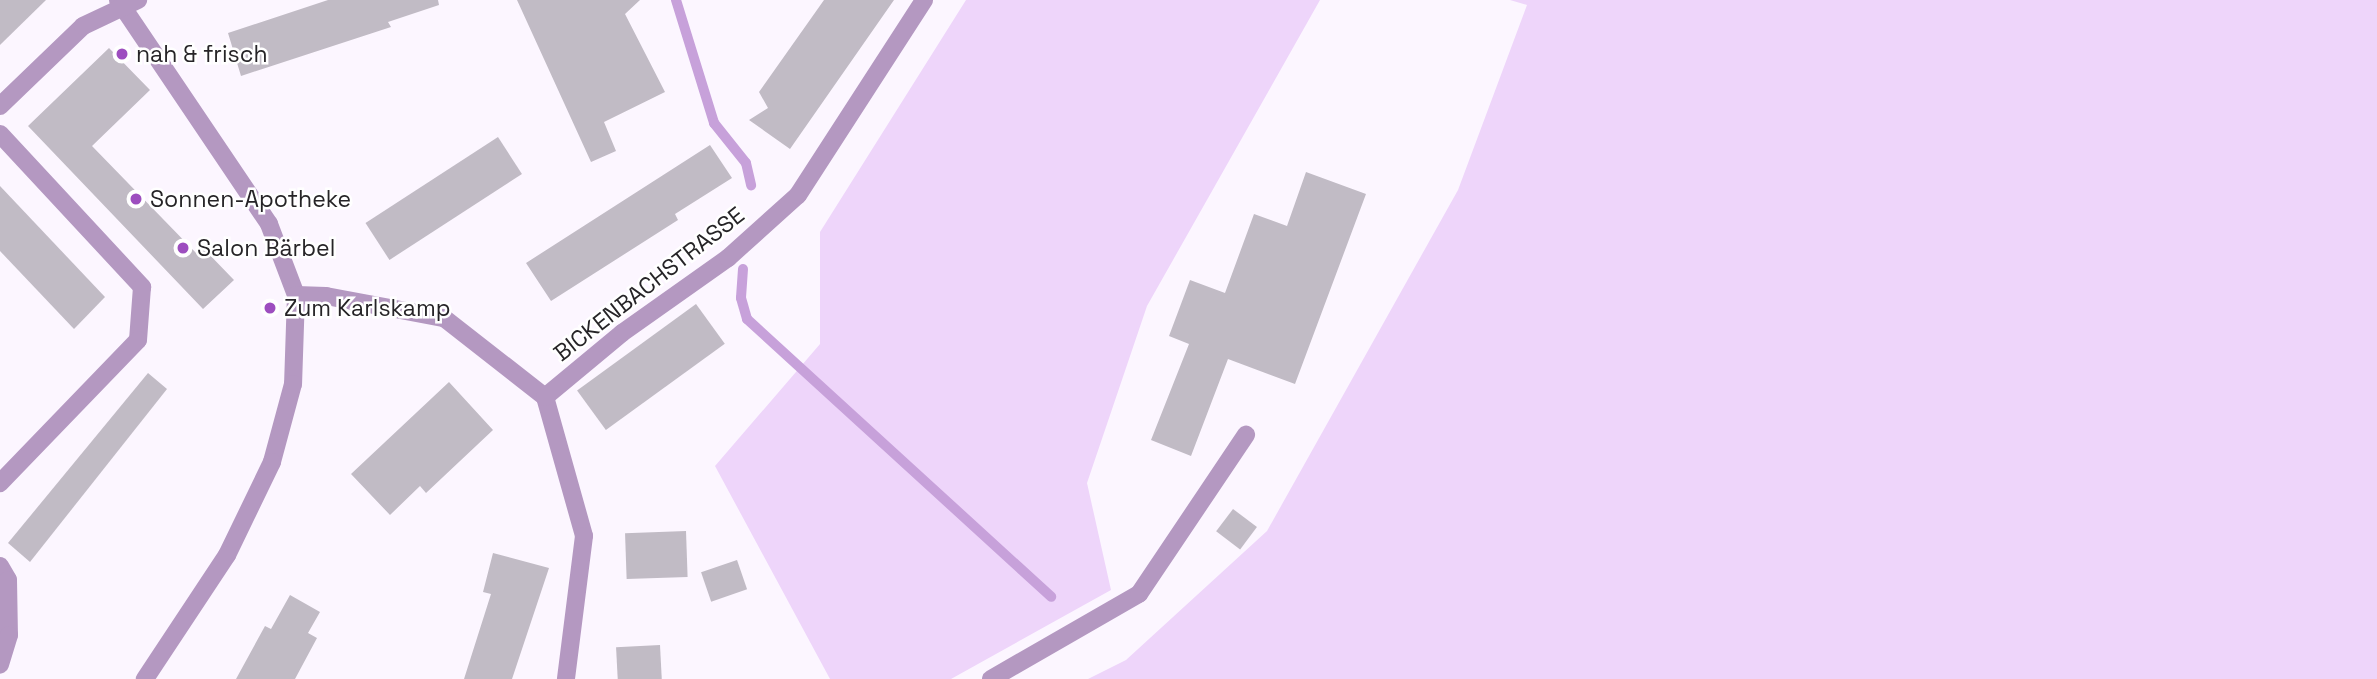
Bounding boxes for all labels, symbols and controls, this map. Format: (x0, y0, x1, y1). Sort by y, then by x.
place label: nah & frisch (136, 40, 268, 68)
marker: nah & frisch (114, 46, 130, 62)
place label: Sonnen-Apotheke (150, 185, 351, 213)
marker: Sonnen-Apotheke (128, 191, 144, 207)
street label: BICKENBACHSTRASSE (548, 201, 750, 367)
place label: Salon Bärbel (197, 234, 335, 262)
marker: Salon Bärbel (175, 240, 191, 256)
place label: Zum Karlskamp (284, 294, 451, 322)
marker: Zum Karlskamp (262, 300, 278, 316)

